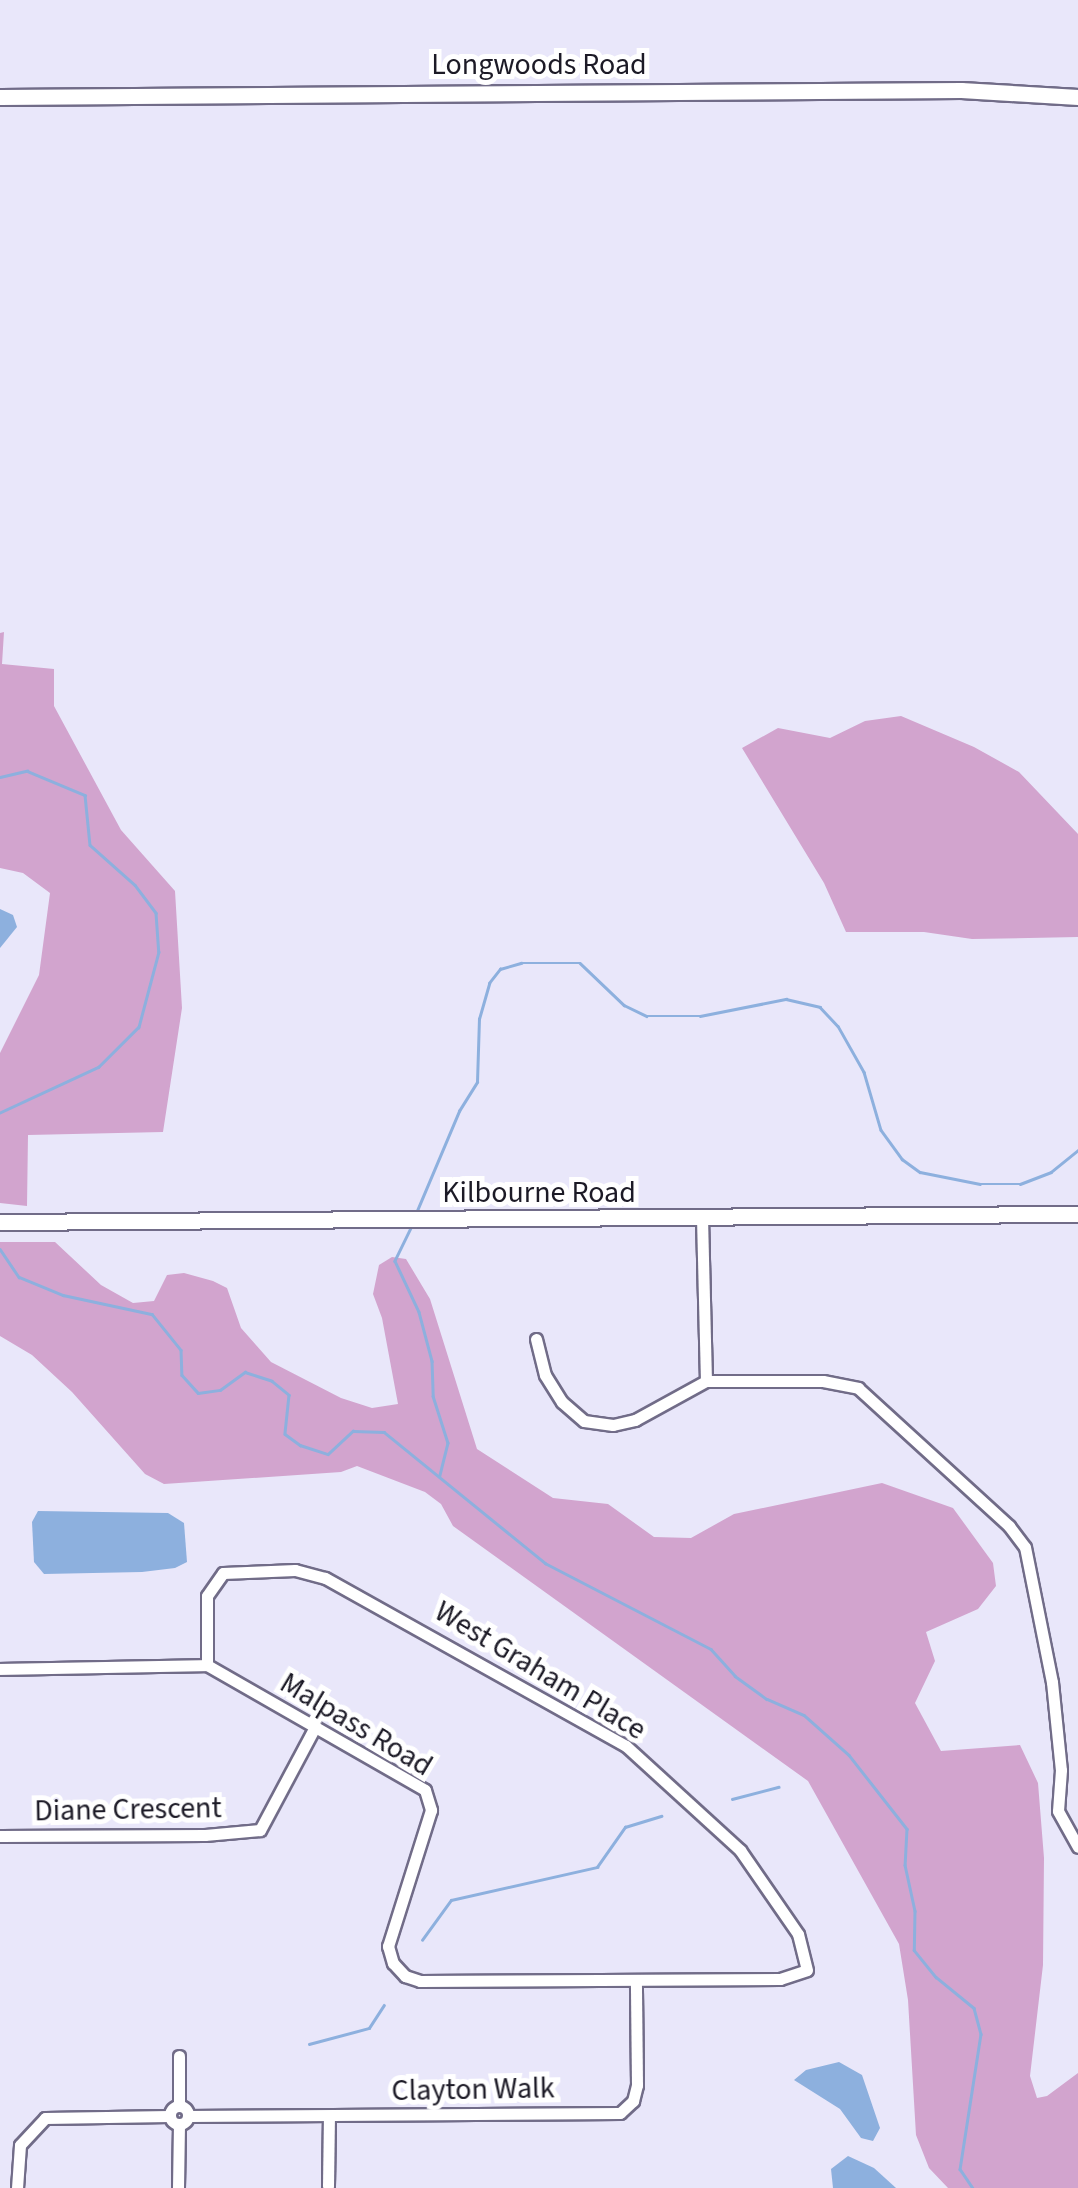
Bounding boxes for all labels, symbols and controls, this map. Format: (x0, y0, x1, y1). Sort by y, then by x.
street label: Longwoods Road (431, 47, 647, 83)
street label: Kilbourne Road (442, 1175, 636, 1211)
street label: West Graham Place (428, 1594, 652, 1748)
street label: Malpass Road (273, 1665, 439, 1785)
street label: Diane Crescent (34, 1790, 222, 1830)
street label: Clayton Walk (391, 2071, 555, 2109)

